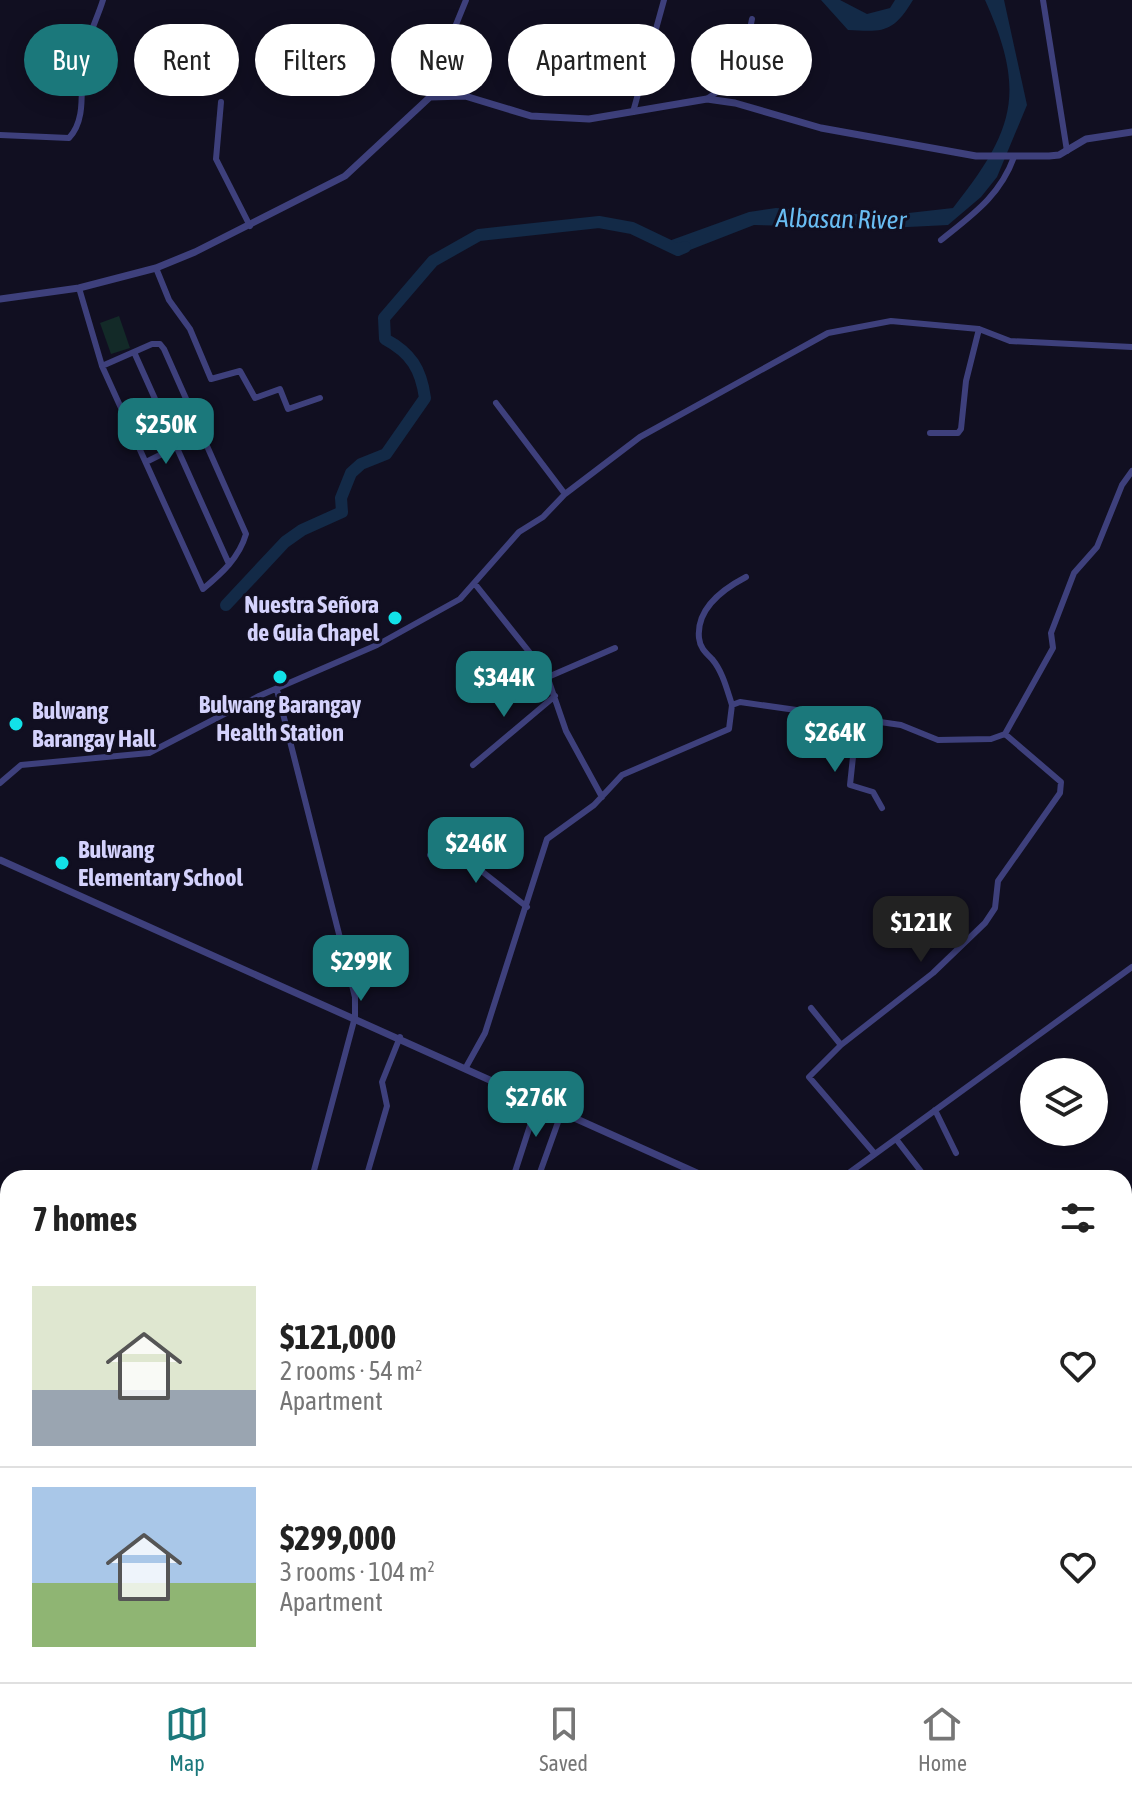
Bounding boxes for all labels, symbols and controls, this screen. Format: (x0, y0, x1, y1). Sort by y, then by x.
chip: Buy (24, 24, 118, 96)
chip: Rent (134, 24, 239, 96)
chip: Filters (255, 24, 375, 96)
chip: New (391, 24, 492, 96)
chip: Apartment (508, 24, 675, 96)
chip: House (691, 24, 812, 96)
water label: Albasan River (775, 203, 908, 235)
pin: $250K (110, 398, 222, 466)
text: $250K (136, 409, 196, 439)
place label: Nuestra Señora de Guia Chapel (244, 591, 380, 646)
marker: Nuestra Señora de Guia Chapel (386, 609, 404, 627)
pin: $344K (448, 651, 560, 719)
text: $344K (474, 662, 534, 692)
marker: Bulwang Barangay Health Station (271, 668, 289, 686)
place label: Bulwang Barangay Health Station (199, 691, 361, 746)
place label: Bulwang Barangay Hall (32, 697, 157, 752)
pin: $264K (779, 706, 891, 774)
marker: Bulwang Barangay Hall (7, 715, 25, 733)
text: $264K (805, 717, 865, 747)
pin: $246K (420, 817, 532, 885)
text: $246K (446, 828, 506, 858)
place label: Bulwang Elementary School (78, 836, 244, 891)
marker: Bulwang Elementary School (53, 854, 71, 872)
pin: $121K (865, 896, 977, 964)
text: $121K (891, 907, 951, 937)
pin: $299K (305, 935, 417, 1003)
text: $299K (331, 946, 391, 976)
map controls (1020, 1058, 1108, 1146)
button: layers (1020, 1058, 1108, 1146)
pin: $276K (480, 1071, 592, 1139)
text: $276K (506, 1082, 566, 1112)
icon: filters (1056, 1196, 1100, 1240)
text: 7 homes (32, 1199, 137, 1238)
text: $121,000 (280, 1317, 396, 1356)
icon: home (96, 1318, 192, 1414)
icon: heart (1056, 1344, 1100, 1388)
text: 2 rooms · 54 m² (280, 1356, 422, 1386)
text: Apartment (280, 1386, 383, 1416)
text: $299,000 (280, 1518, 396, 1557)
icon: home (96, 1519, 192, 1615)
icon: heart (1056, 1545, 1100, 1589)
text: 3 rooms · 104 m² (280, 1557, 435, 1587)
text: Apartment (280, 1587, 383, 1617)
tab: Map (165, 1702, 209, 1776)
tab: Saved (539, 1702, 588, 1776)
tab: Home (918, 1702, 967, 1776)

